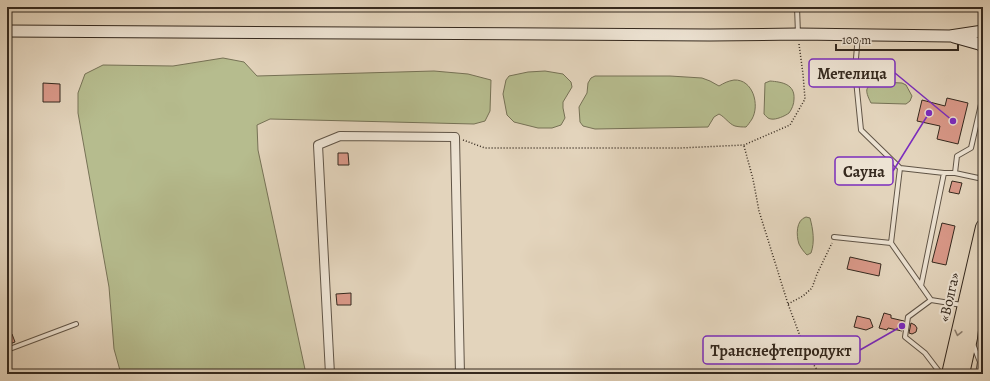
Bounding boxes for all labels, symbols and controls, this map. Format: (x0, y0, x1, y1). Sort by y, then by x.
scale bar (836, 26, 958, 52)
text: 100 m (842, 32, 871, 48)
callout: Метелица (809, 59, 895, 87)
text: Метелица (817, 63, 887, 85)
callout: Сауна (835, 157, 893, 185)
text: Сауна (843, 161, 885, 183)
street label: «Волга» (934, 270, 964, 324)
one-way arrow (955, 330, 963, 336)
callout: Транснефтепродукт (703, 336, 860, 364)
text: Транснефтепродукт (710, 340, 852, 362)

